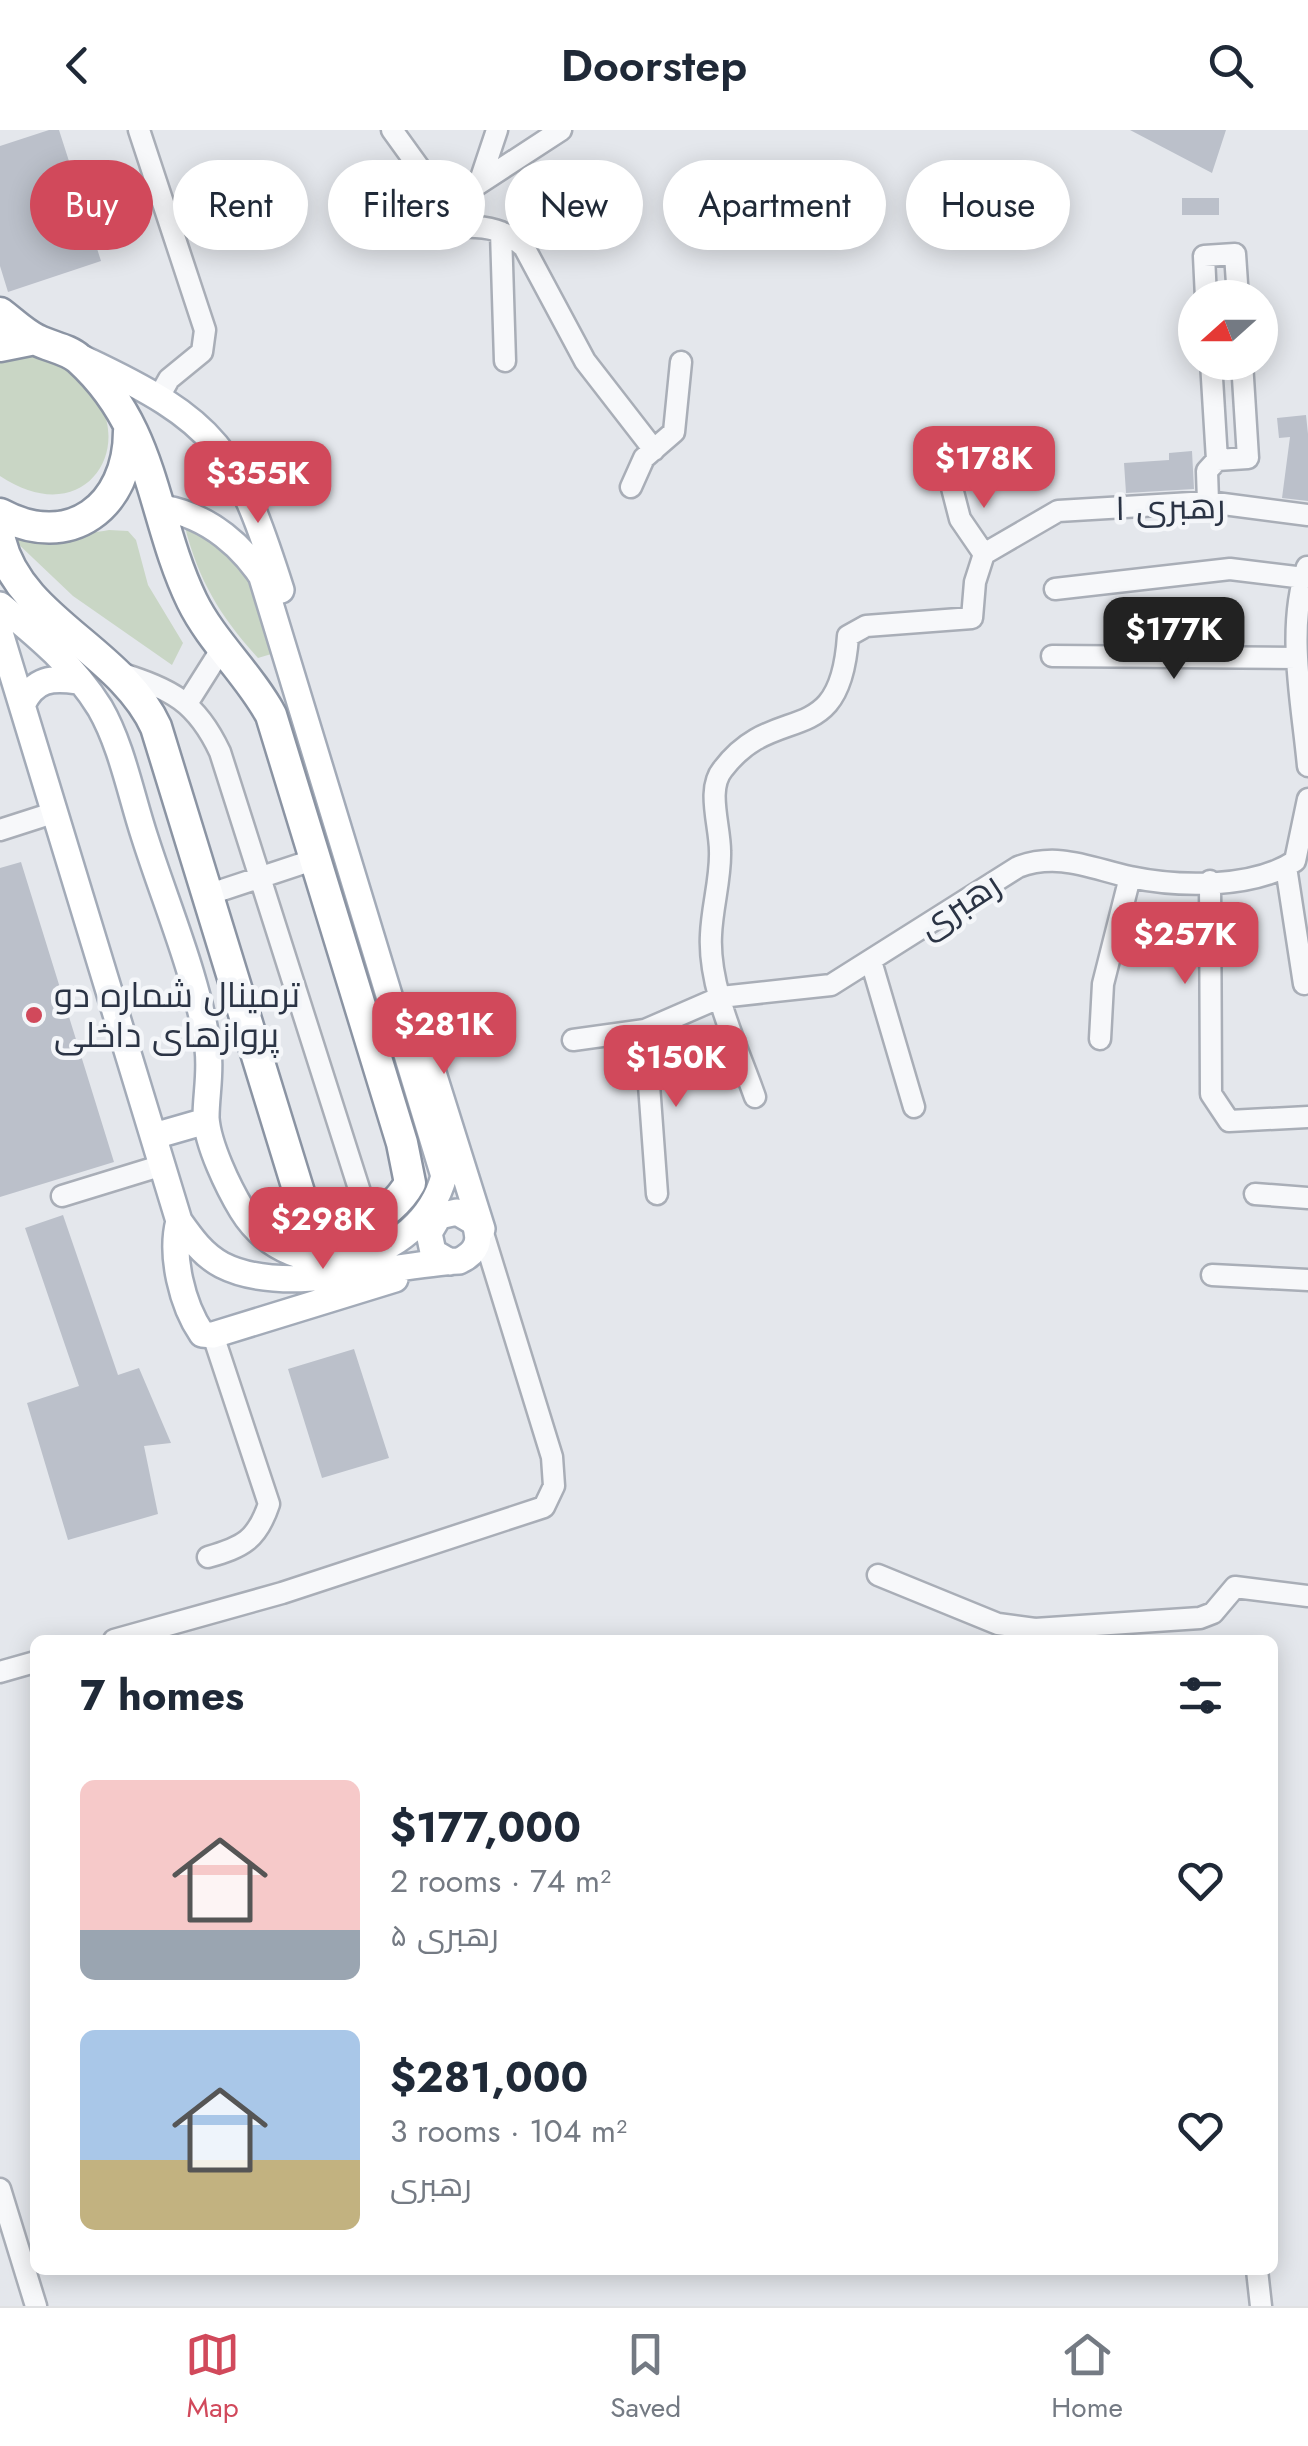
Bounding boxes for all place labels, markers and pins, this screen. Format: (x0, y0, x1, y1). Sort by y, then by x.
pin: $178K (914, 426, 1054, 511)
pin: $355K (188, 441, 328, 526)
pin: $177K (1104, 597, 1244, 682)
pin: $257K (1115, 902, 1255, 987)
place label: ترمینال شماره دو پروازهای داخلی (54, 970, 300, 1060)
pin: $281K (374, 992, 514, 1077)
marker: ترمینال شماره دو پروازهای داخلی (23, 1004, 45, 1026)
pin: $150K (606, 1025, 746, 1110)
pin: $298K (253, 1187, 393, 1272)

